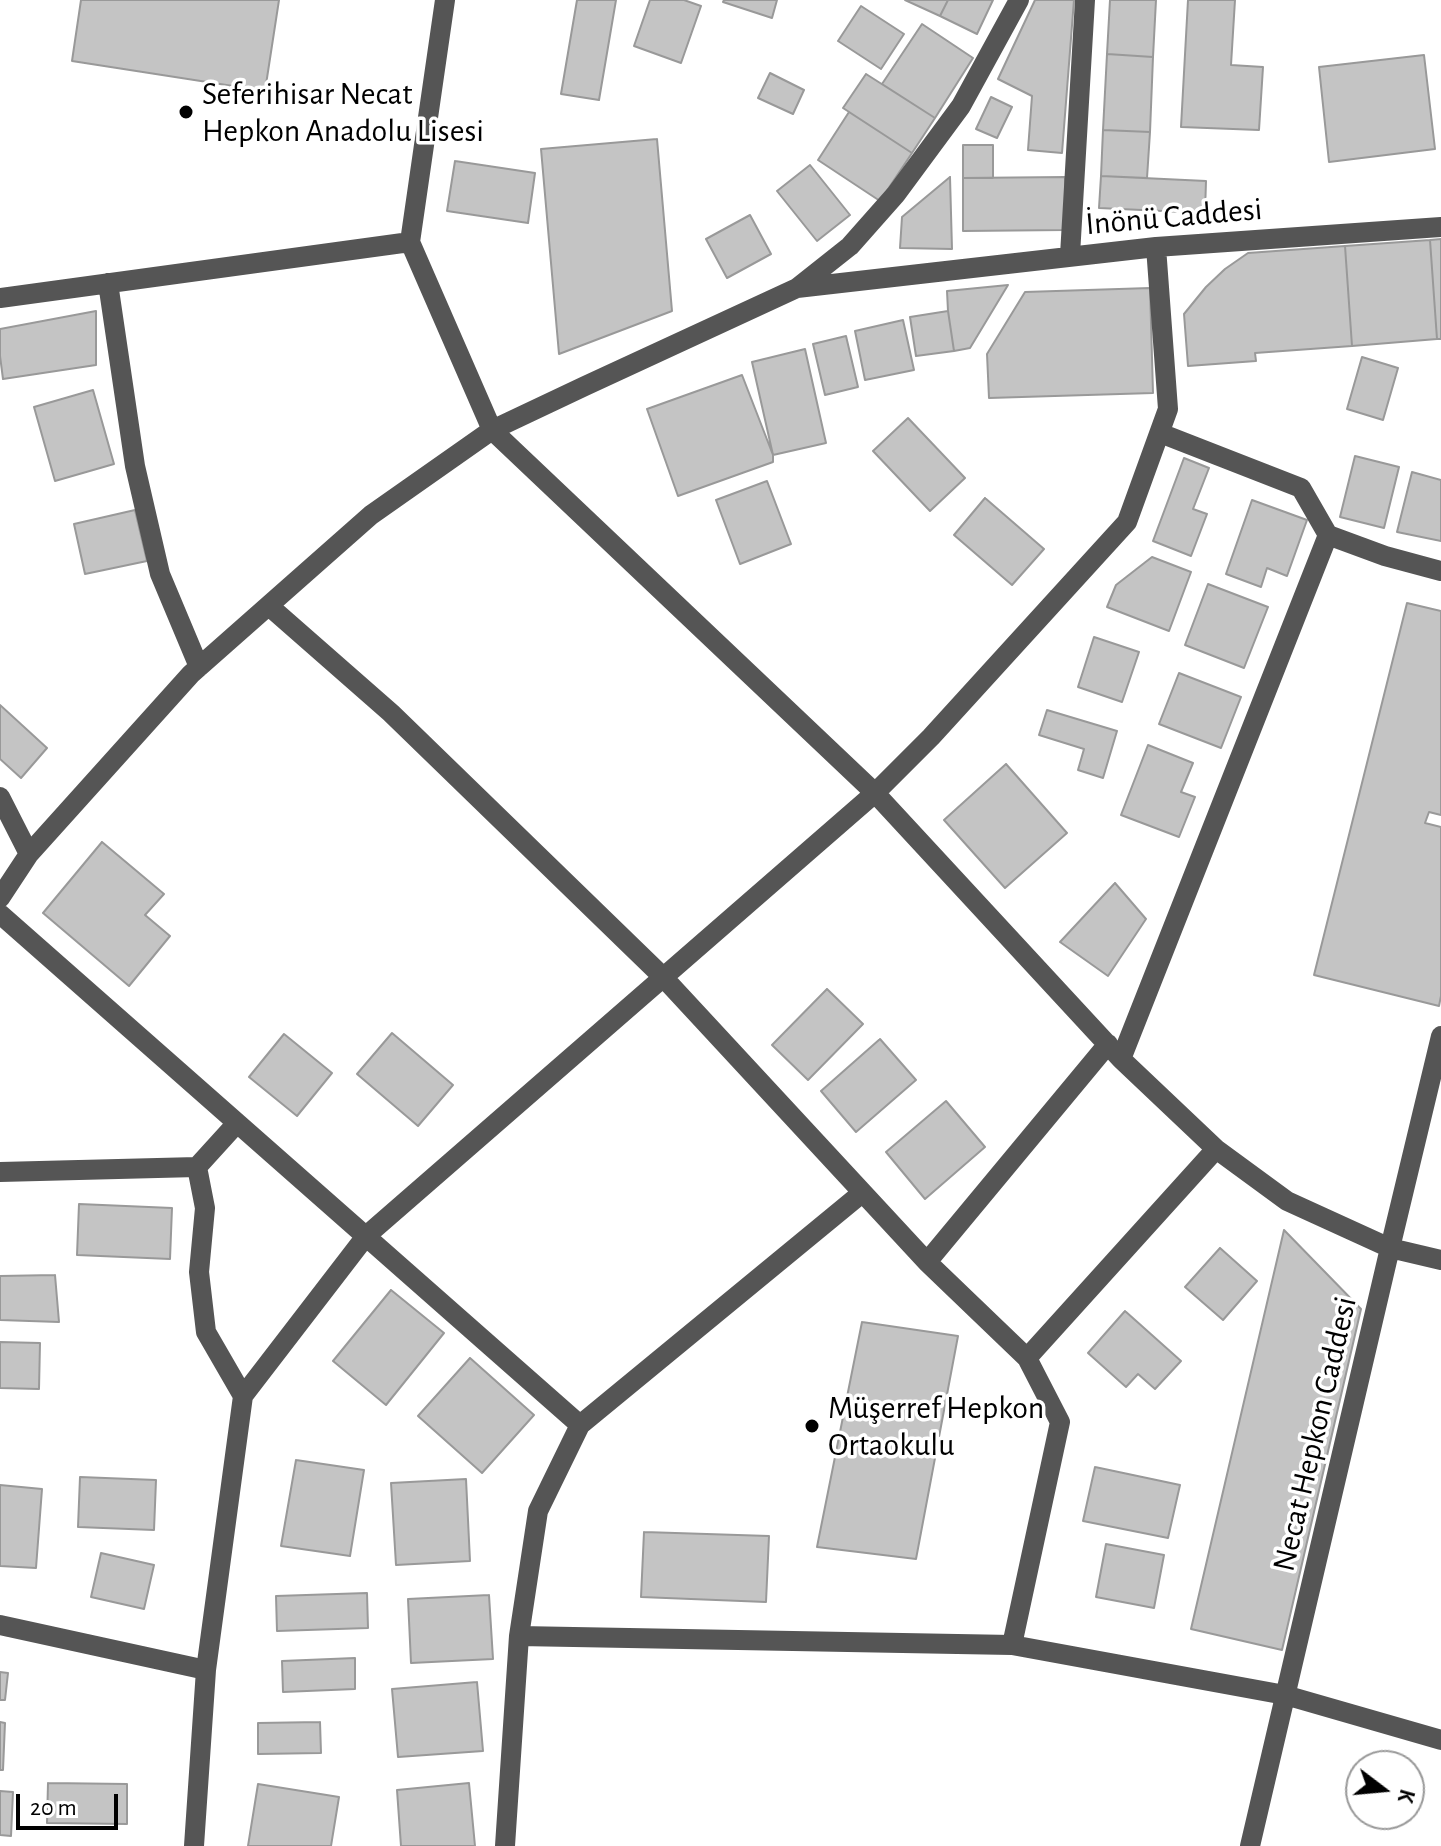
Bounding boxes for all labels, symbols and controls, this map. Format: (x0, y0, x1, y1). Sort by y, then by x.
place label: Seferihisar Necat Hepkon Anadolu Lisesi (202, 75, 484, 150)
marker: Seferihisar Necat Hepkon Anadolu Lisesi (177, 103, 195, 121)
street label: İnönü Caddesi (1084, 190, 1264, 244)
street label: Necat Hepkon Caddesi (1265, 1293, 1365, 1575)
place label: Müşerref Hepkon Ortaokulu (828, 1389, 1044, 1464)
marker: Müşerref Hepkon Ortaokulu (803, 1417, 821, 1435)
north arrow (1345, 1750, 1425, 1830)
scale bar (20, 1778, 122, 1828)
text: K (1394, 1787, 1418, 1805)
text: 20 m (30, 1796, 77, 1820)

